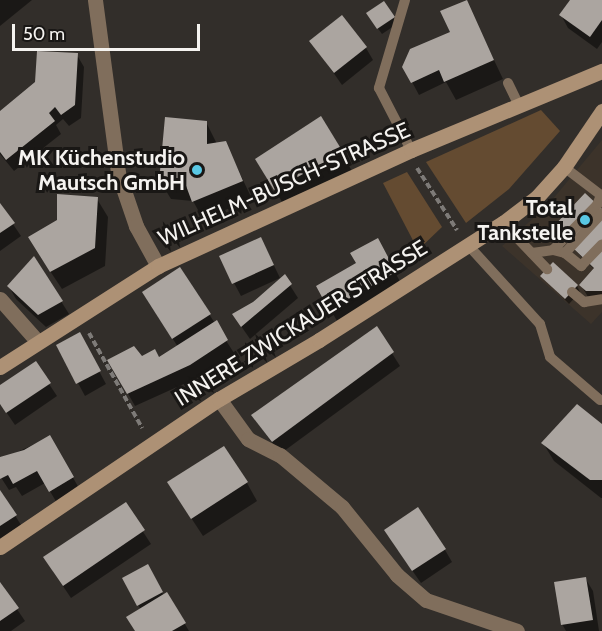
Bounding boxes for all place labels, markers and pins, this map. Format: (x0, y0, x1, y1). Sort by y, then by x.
place label: MK Küchenstudio Mautsch GmbH (18, 144, 185, 196)
marker: MK Küchenstudio Mautsch GmbH (190, 163, 204, 177)
place label: Total Tankstelle (477, 194, 573, 246)
marker: Total Tankstelle (578, 213, 592, 227)

